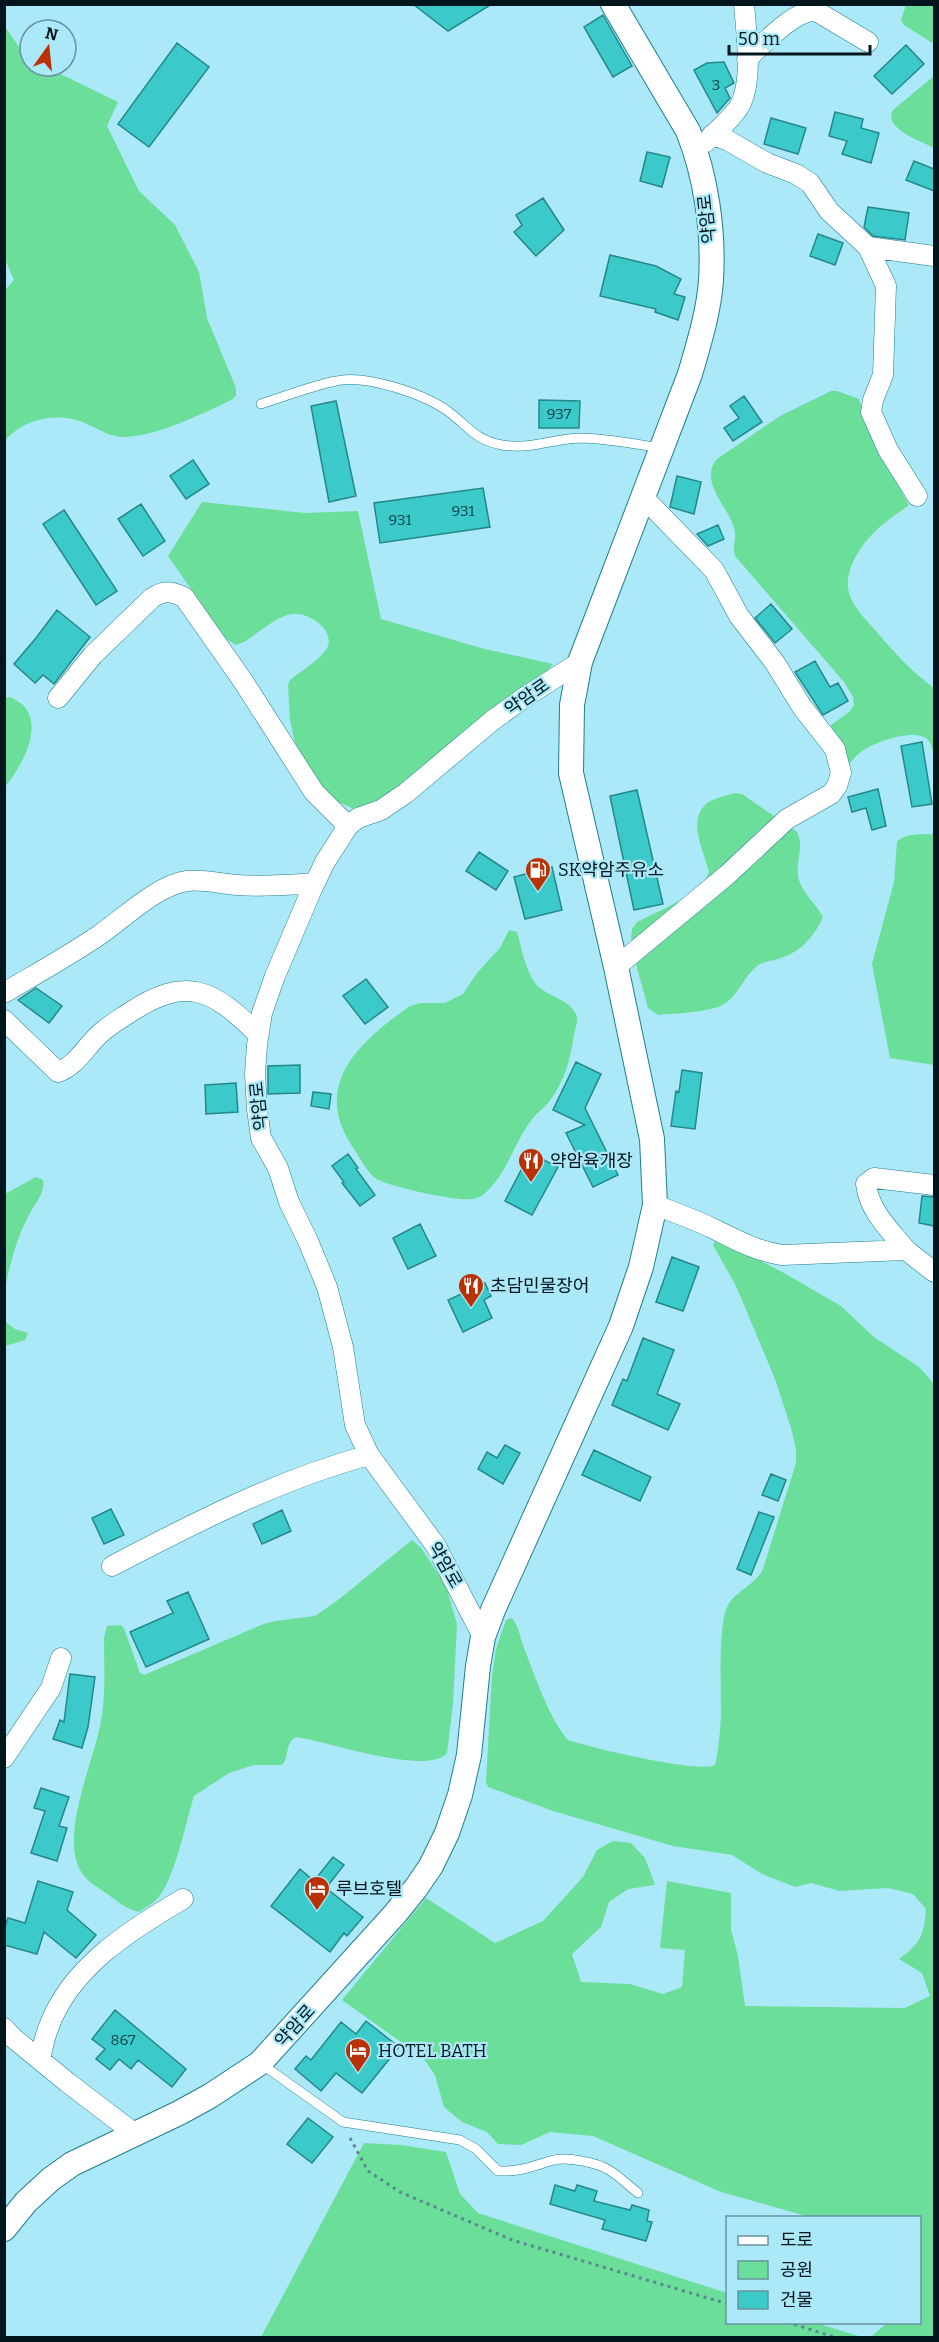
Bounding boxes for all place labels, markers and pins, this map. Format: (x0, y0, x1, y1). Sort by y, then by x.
fuel station icon: SK약암주유소 (523, 855, 553, 893)
place label: SK약암주유소 (558, 859, 664, 881)
restaurant icon: 약암육개장 (516, 1146, 546, 1184)
place label: 약암육개장 (550, 1150, 633, 1172)
restaurant icon: 초담민물장어 (456, 1271, 486, 1309)
place label: 초담민물장어 (490, 1275, 589, 1297)
hotel icon: 루브호텔 (302, 1874, 332, 1912)
place label: 루브호텔 (336, 1878, 402, 1900)
hotel icon: HOTEL BATH (343, 2036, 373, 2074)
place label: HOTEL BATH (378, 2040, 487, 2062)

